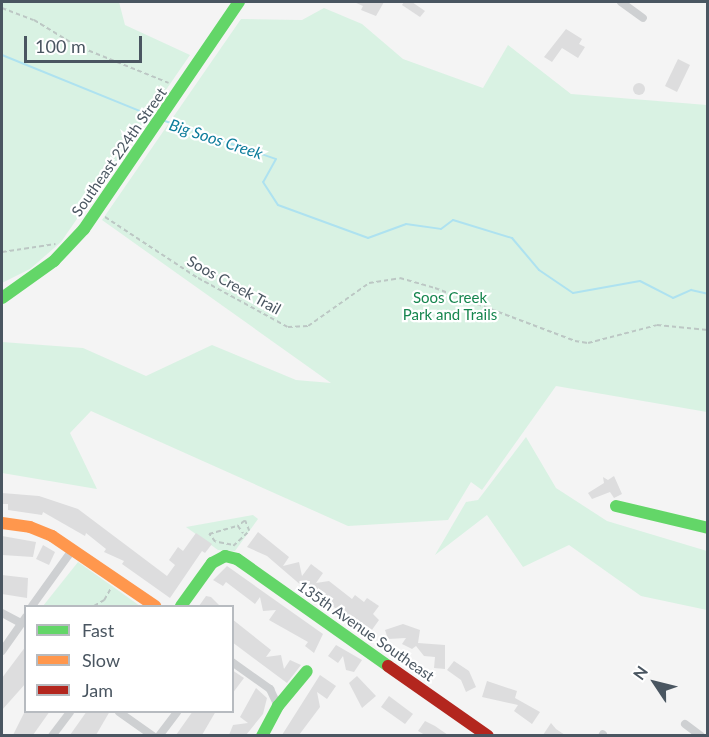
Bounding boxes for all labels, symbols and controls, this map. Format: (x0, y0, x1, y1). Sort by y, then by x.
scale bar (27, 24, 146, 62)
text: 100 m (35, 35, 86, 57)
street label: Southeast 224th Street (68, 84, 170, 220)
water label: Big Soos Creek (167, 115, 265, 163)
street label: Soos Creek Trail (184, 252, 284, 318)
park label: Soos Creek Park and Trails (403, 288, 497, 323)
street label: 135th Avenue Southeast (294, 577, 438, 685)
legend (24, 605, 234, 713)
text: Fast (82, 619, 114, 641)
text: Slow (82, 649, 120, 671)
north arrow (625, 653, 685, 713)
text: N (629, 662, 651, 683)
text: Jam (82, 679, 113, 701)

